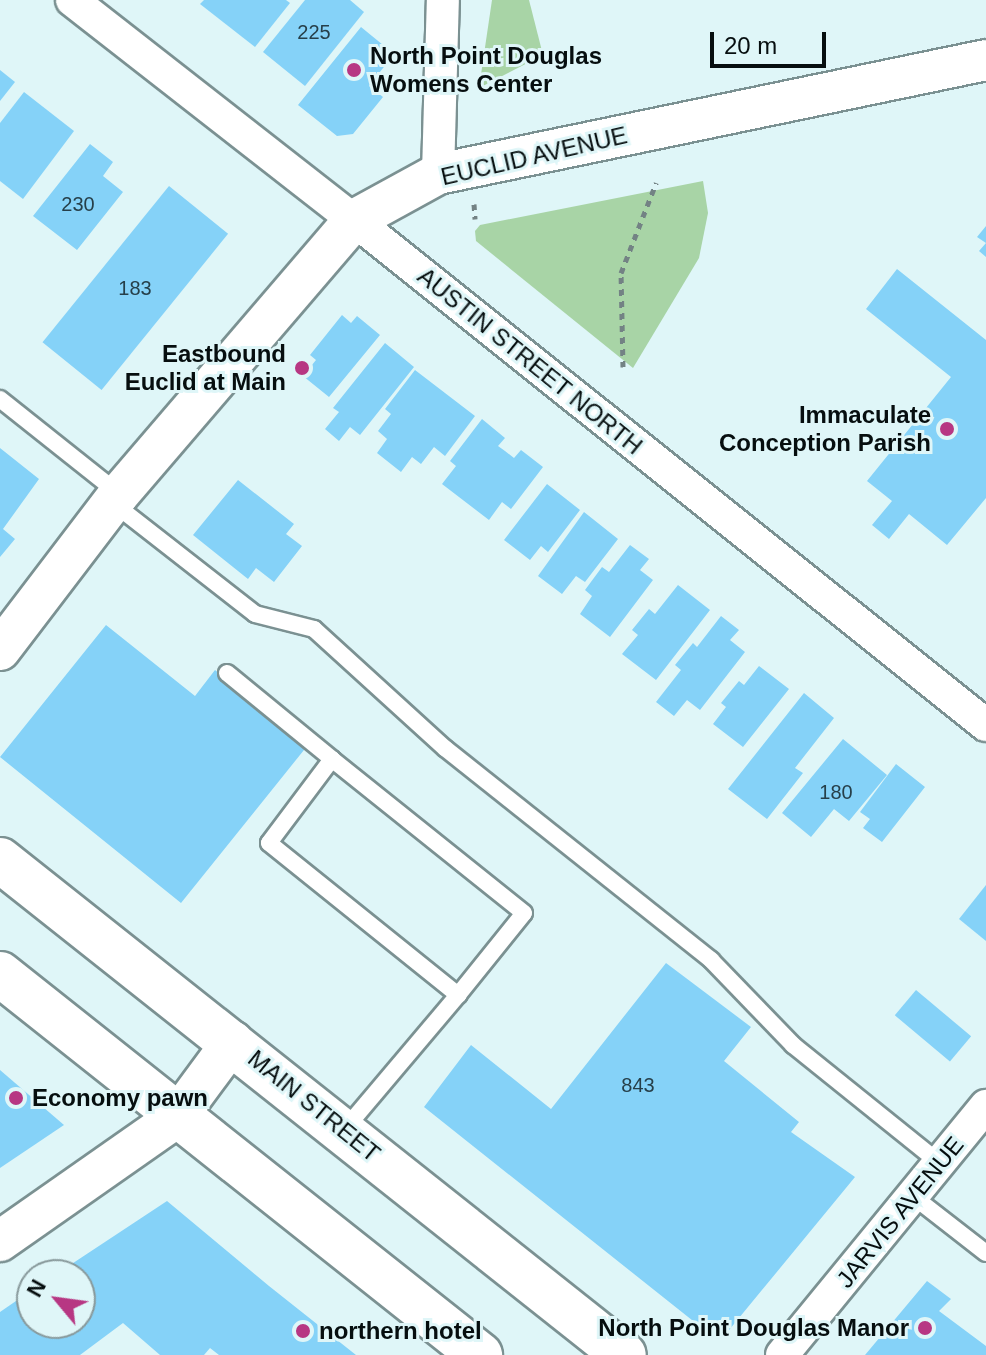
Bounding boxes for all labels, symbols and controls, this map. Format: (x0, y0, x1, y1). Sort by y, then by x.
scale bar (714, 16, 830, 66)
house number: 225 (297, 20, 331, 44)
text: 20 m (724, 32, 777, 59)
place label: North Point Douglas Womens Center (370, 42, 602, 98)
marker: North Point Douglas Womens Center (345, 61, 363, 79)
street label: EUCLID AVENUE (437, 120, 631, 192)
house number: 230 (61, 192, 95, 216)
street label: AUSTIN STREET NORTH (412, 261, 648, 461)
house number: 183 (118, 276, 152, 300)
place label: Eastbound Euclid at Main (125, 340, 286, 396)
marker: Eastbound Euclid at Main (293, 359, 311, 377)
place label: Immaculate Conception Parish (719, 401, 931, 457)
marker: Immaculate Conception Parish (938, 420, 956, 438)
house number: 180 (819, 780, 853, 804)
street label: MAIN STREET (242, 1044, 386, 1168)
house number: 843 (621, 1073, 655, 1097)
place label: Economy pawn (32, 1084, 208, 1112)
marker: Economy pawn (7, 1089, 25, 1107)
street label: JARVIS AVENUE (830, 1130, 970, 1294)
north arrow (16, 1259, 96, 1339)
text: N (22, 1275, 51, 1301)
place label: North Point Douglas Manor (598, 1314, 909, 1342)
place label: northern hotel (319, 1317, 482, 1345)
marker: North Point Douglas Manor (916, 1319, 934, 1337)
marker: northern hotel (294, 1322, 312, 1340)

